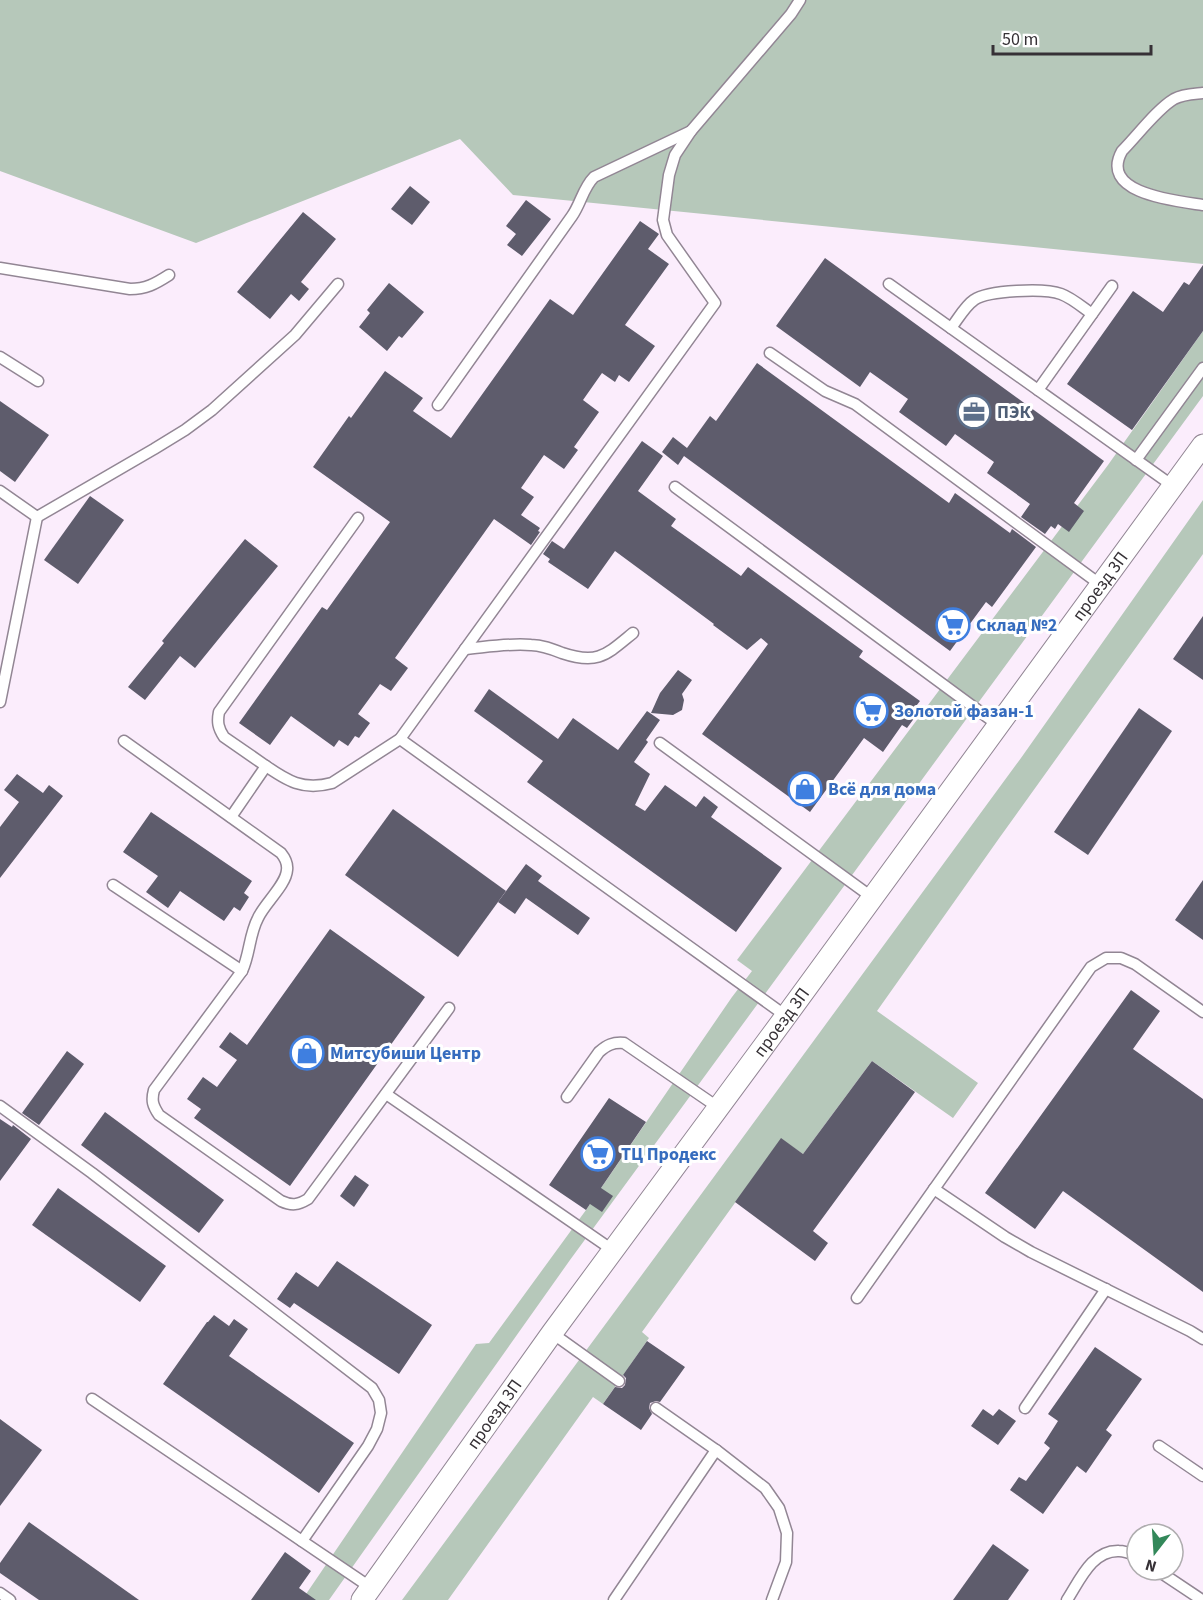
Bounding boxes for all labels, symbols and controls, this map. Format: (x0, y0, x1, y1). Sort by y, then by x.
scale bar (993, 18, 1150, 56)
text: 50 m (1002, 27, 1038, 52)
office icon: ПЭК (956, 394, 992, 430)
place label: ПЭК (997, 400, 1031, 425)
street label: проезд 3П (1066, 546, 1134, 626)
supermarket icon: Склад №2 (935, 607, 971, 643)
place label: Склад №2 (976, 613, 1057, 638)
supermarket icon: Золотой фазан-1 (853, 693, 889, 729)
place label: Золотой фазан-1 (894, 699, 1034, 724)
shop icon: Всё для дома (787, 771, 823, 807)
place label: Всё для дома (828, 777, 936, 802)
street label: проезд 3П (747, 982, 815, 1062)
shop icon: Митсубиши Центр (289, 1035, 325, 1071)
place label: Митсубиши Центр (330, 1041, 481, 1066)
supermarket icon: ТЦ Продекс (580, 1136, 616, 1172)
place label: ТЦ Продекс (621, 1142, 717, 1167)
street label: проезд 3П (461, 1374, 528, 1454)
north arrow (1125, 1522, 1185, 1582)
text: N (1143, 1553, 1159, 1577)

